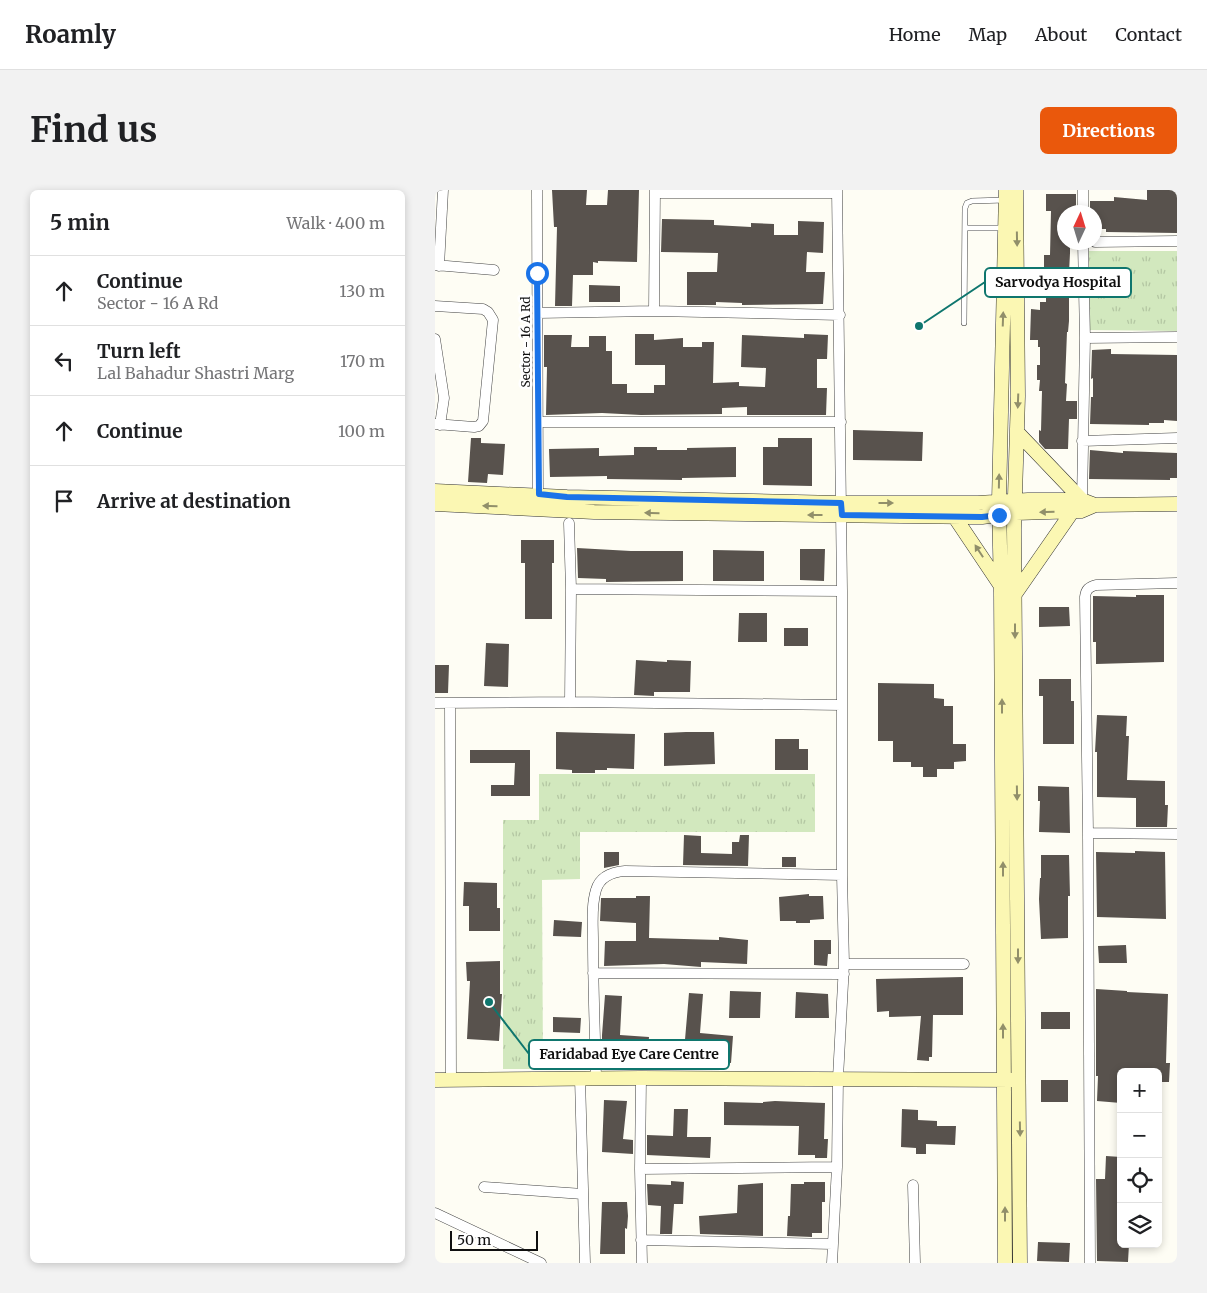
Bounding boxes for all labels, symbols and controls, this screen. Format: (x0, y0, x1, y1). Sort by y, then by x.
text: Roamly (25, 19, 116, 50)
text: Home (889, 23, 941, 46)
text: Map (969, 23, 1007, 46)
text: About (1035, 23, 1087, 46)
text: Contact (1115, 23, 1182, 46)
button: Directions (1040, 107, 1177, 154)
text: Find us (30, 108, 157, 152)
north arrow (1057, 205, 1102, 250)
text: 5 min (50, 209, 110, 236)
text: Walk · 400 m (286, 213, 385, 233)
one-way arrow (1013, 231, 1021, 247)
route start (526, 262, 549, 285)
callout: Sarvodya Hospital (985, 268, 1131, 297)
text: Continue (97, 269, 183, 293)
text: Sarvodya Hospital (995, 273, 1122, 291)
icon: ahead (50, 277, 78, 305)
text: 130 m (339, 281, 385, 301)
text: Sector - 16 A Rd (97, 293, 218, 313)
street label: Sector - 16 A Rd (518, 296, 533, 388)
one-way arrow (1000, 310, 1008, 326)
text: Turn left (97, 339, 181, 363)
icon: left (50, 347, 78, 375)
text: 170 m (340, 351, 385, 371)
text: Lal Bahadur Shastri Marg (97, 363, 294, 383)
one-way arrow (1014, 393, 1022, 409)
icon: ahead (50, 417, 78, 445)
text: Continue (97, 419, 183, 443)
text: 100 m (338, 421, 385, 441)
one-way arrow (995, 473, 1003, 489)
icon: arrive (50, 487, 78, 515)
text: Arrive at destination (97, 489, 291, 513)
one-way arrow (878, 499, 894, 507)
one-way arrow (482, 502, 498, 510)
route end (988, 504, 1011, 527)
one-way arrow (1039, 508, 1055, 516)
one-way arrow (644, 509, 660, 517)
one-way arrow (807, 511, 823, 519)
one-way arrow (974, 544, 983, 558)
one-way arrow (1011, 623, 1019, 639)
one-way arrow (998, 698, 1006, 714)
one-way arrow (1013, 785, 1021, 801)
one-way arrow (999, 861, 1007, 877)
one-way arrow (1014, 948, 1022, 964)
one-way arrow (999, 1023, 1007, 1039)
callout: Faridabad Eye Care Centre (529, 1040, 729, 1069)
text: Faridabad Eye Care Centre (539, 1045, 719, 1063)
map controls (1117, 1068, 1162, 1248)
button: + (1117, 1068, 1162, 1113)
button: − (1117, 1113, 1162, 1158)
one-way arrow (1016, 1122, 1024, 1138)
button: locate (1117, 1158, 1162, 1203)
button: layers (1117, 1203, 1162, 1248)
one-way arrow (1001, 1206, 1009, 1222)
scale bar (450, 1228, 537, 1251)
text: 50 m (457, 1231, 491, 1249)

